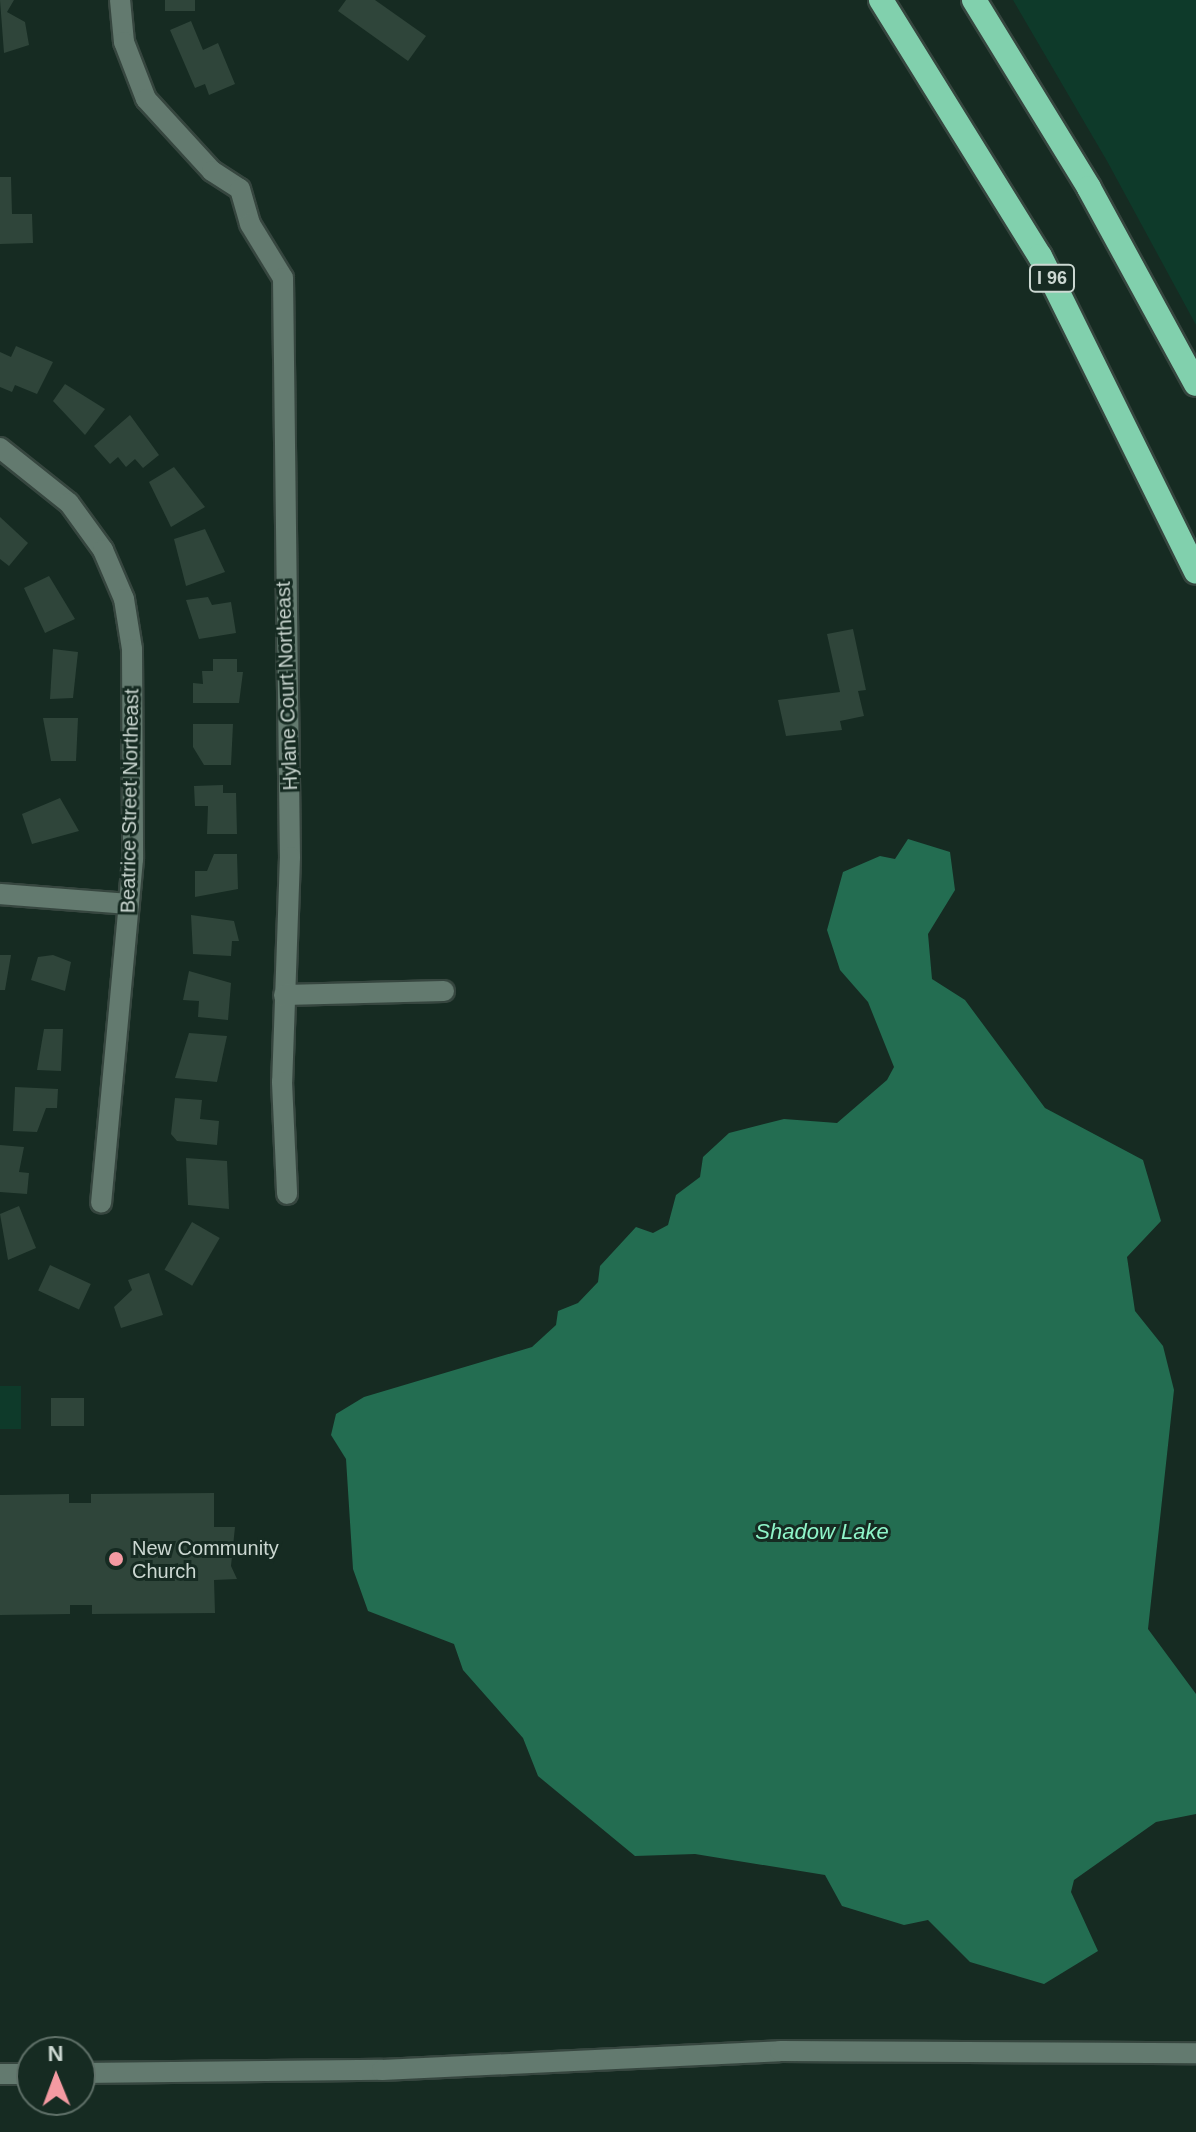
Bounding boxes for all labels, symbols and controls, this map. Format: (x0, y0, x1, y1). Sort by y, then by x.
road number: I 96 (1028, 264, 1076, 292)
street label: Hylane Court Northeast (271, 581, 303, 791)
street label: Beatrice Street Northeast (116, 689, 144, 913)
water label: Shadow Lake (755, 1519, 889, 1545)
place label: New Community Church (132, 1536, 279, 1583)
marker: New Community Church (107, 1550, 125, 1568)
north arrow (16, 2036, 96, 2116)
text: N (47, 2041, 64, 2066)

